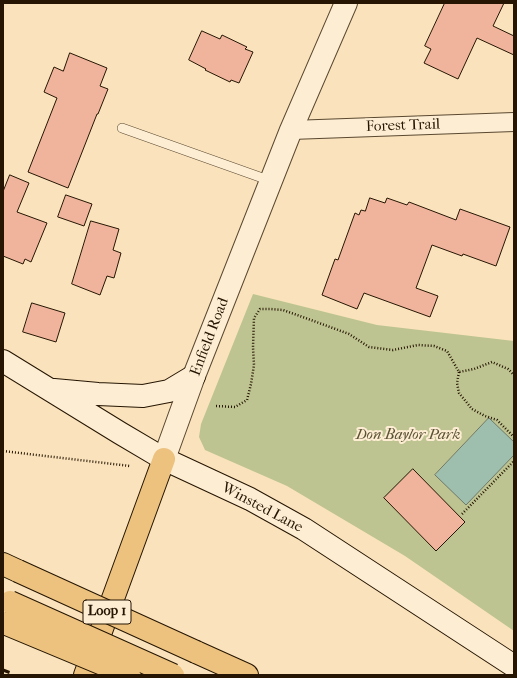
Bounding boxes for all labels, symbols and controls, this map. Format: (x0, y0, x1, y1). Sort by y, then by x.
street label: Forest Trail (366, 116, 440, 136)
street label: Enfield Road (187, 295, 233, 379)
park label: Don Baylor Park (356, 426, 460, 444)
street label: Winsted Lane (218, 479, 306, 537)
road number: Loop 1 (83, 600, 131, 624)

